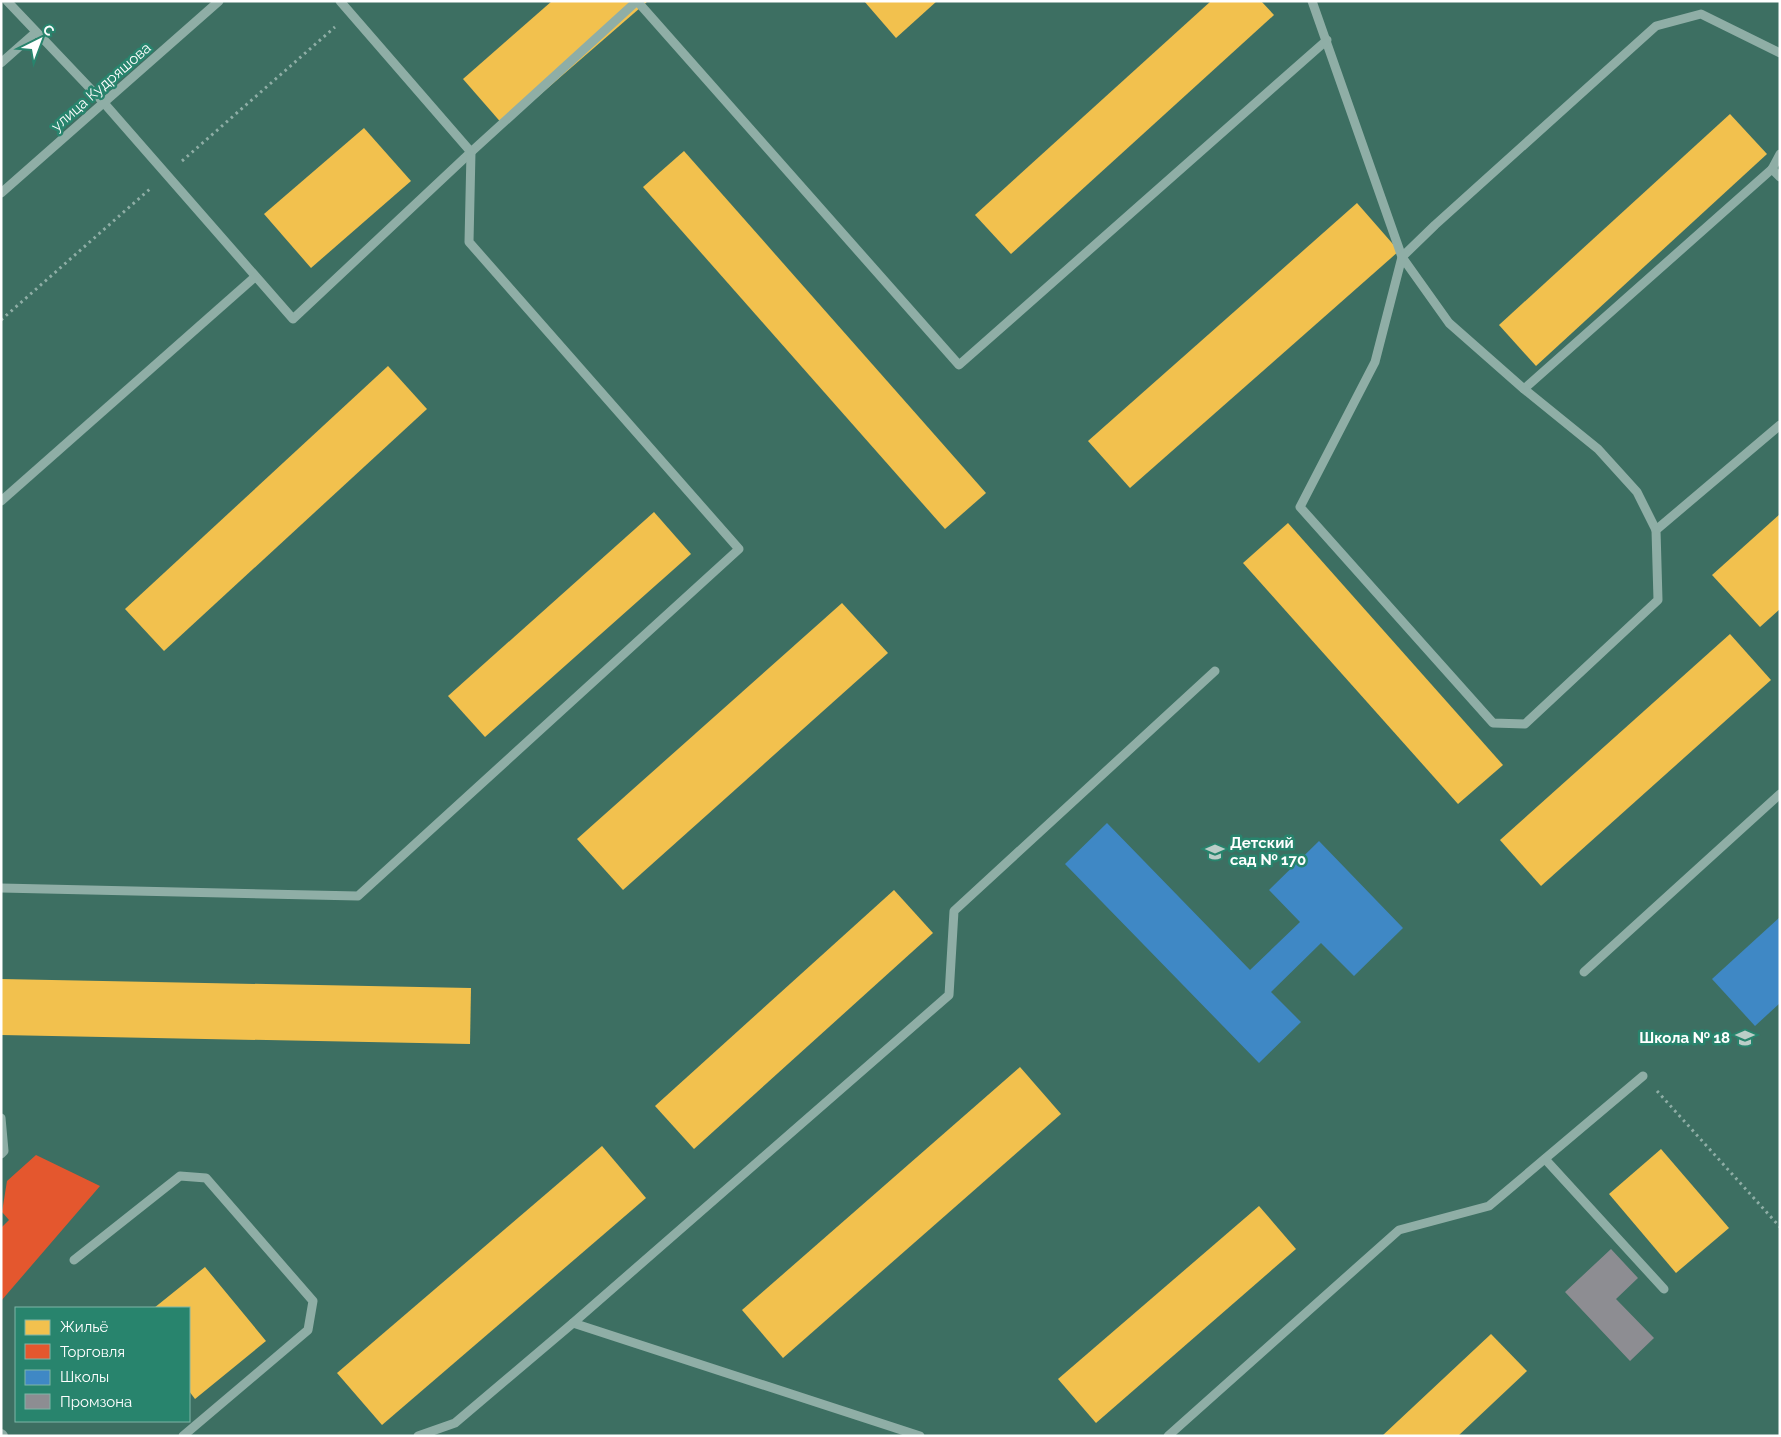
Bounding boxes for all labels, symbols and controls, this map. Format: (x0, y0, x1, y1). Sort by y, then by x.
north arrow (15, 15, 65, 65)
text: С (40, 21, 58, 40)
street label: улица Кудряшова (47, 39, 155, 135)
place label: Детский сад № 170 (1230, 834, 1306, 869)
school or university icon: Детский сад № 170 (1204, 841, 1226, 863)
school or university icon: Школа № 18 (1734, 1027, 1756, 1049)
place label: Школа № 18 (1639, 1029, 1730, 1047)
legend (15, 1307, 190, 1422)
text: Жильё (60, 1318, 109, 1336)
text: Торговля (60, 1343, 125, 1361)
text: Школы (60, 1368, 109, 1386)
text: Промзона (60, 1393, 132, 1411)

